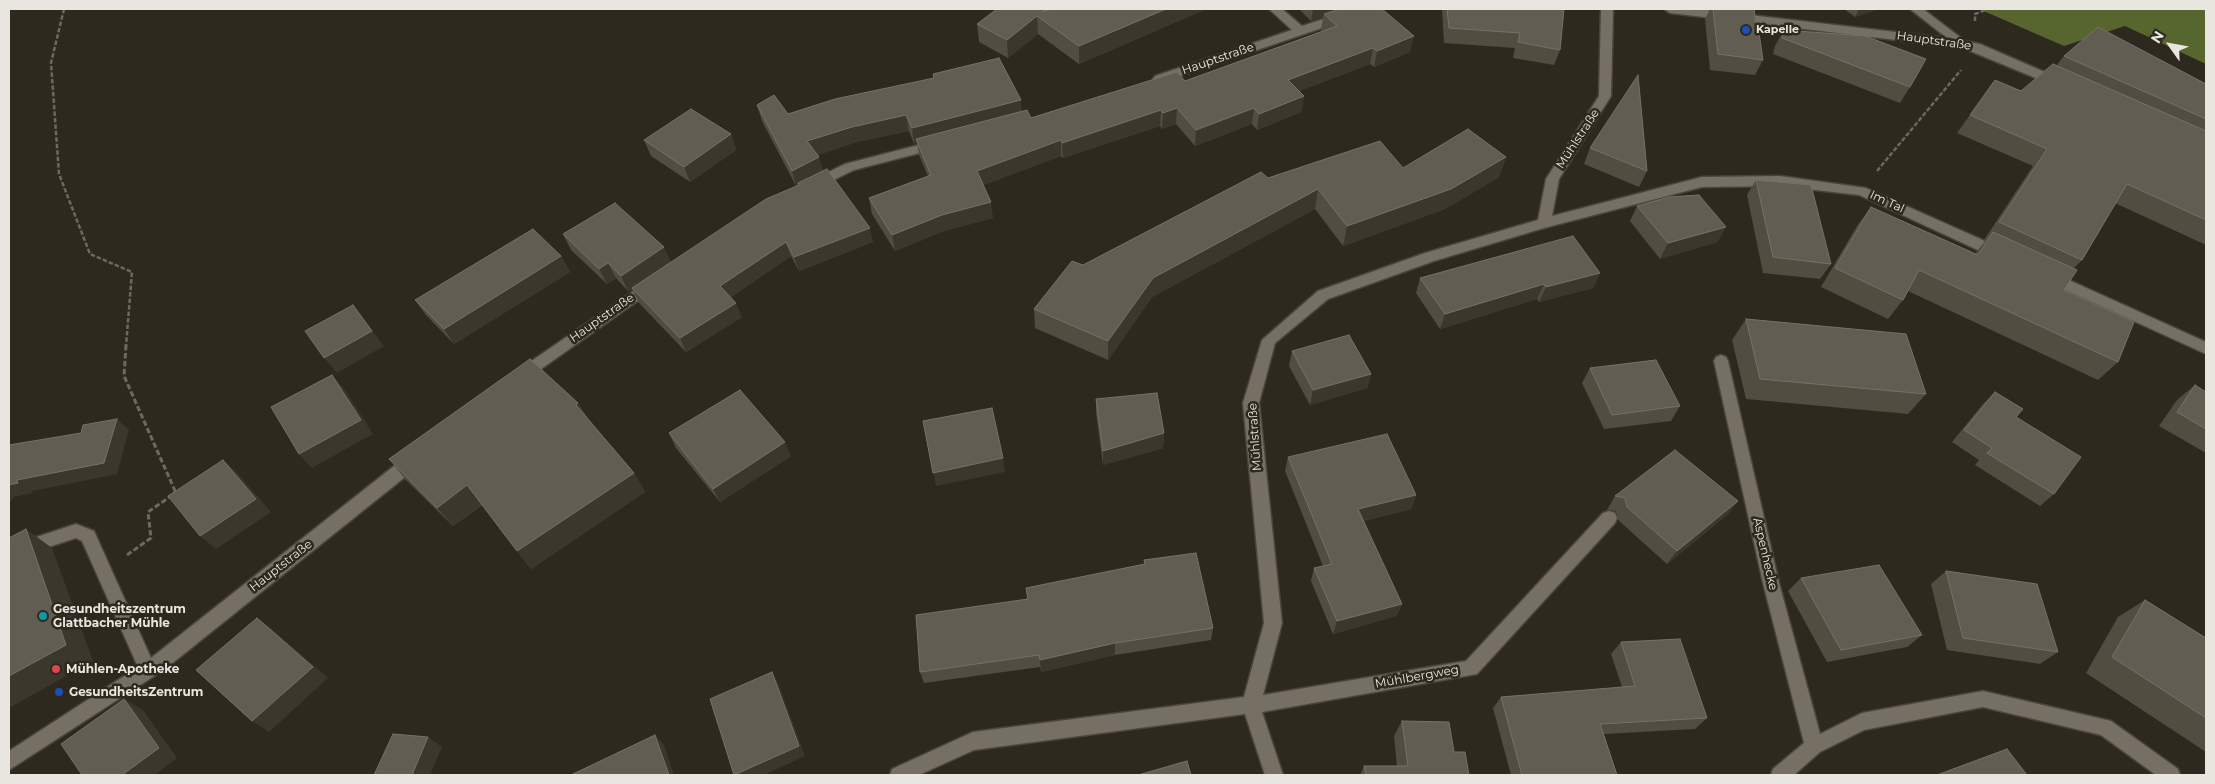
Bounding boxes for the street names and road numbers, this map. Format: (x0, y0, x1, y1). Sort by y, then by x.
street label: Hauptstraße (1896, 29, 1972, 53)
street label: Hauptstraße (1180, 40, 1256, 78)
street label: Mühlstraße (1553, 106, 1603, 172)
street label: Im Tal (1867, 188, 1907, 216)
street label: Hauptstraße (567, 291, 637, 345)
street label: Mühlstraße (1245, 402, 1265, 472)
street label: Aspenhecke (1750, 516, 1780, 592)
street label: Hauptstraße (247, 537, 315, 595)
street label: Mühlbergweg (1374, 663, 1460, 691)

